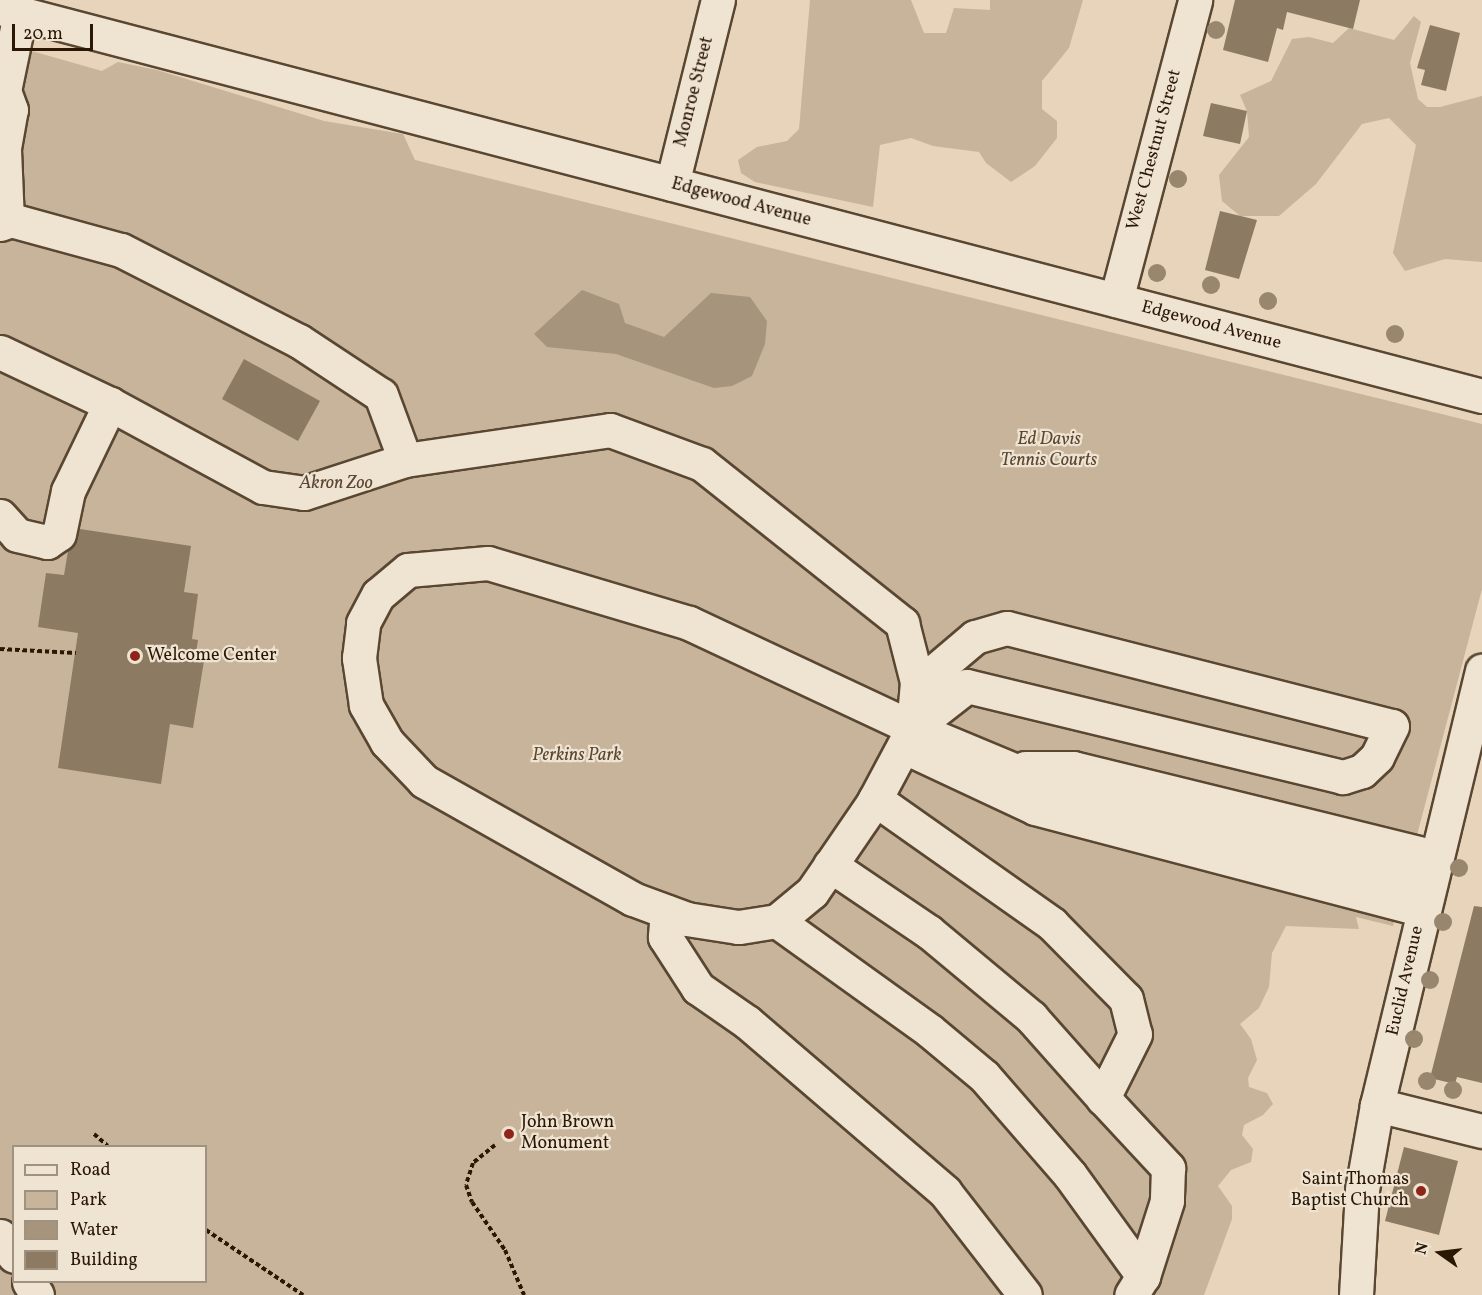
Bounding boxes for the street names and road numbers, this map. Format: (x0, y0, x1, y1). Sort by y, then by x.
street label: Monroe Street (671, 34, 719, 150)
street label: West Chestnut Street (1123, 67, 1187, 233)
street label: Edgewood Avenue (669, 174, 813, 232)
street label: Edgewood Avenue (1139, 297, 1283, 355)
street label: Euclid Avenue (1383, 924, 1429, 1038)

